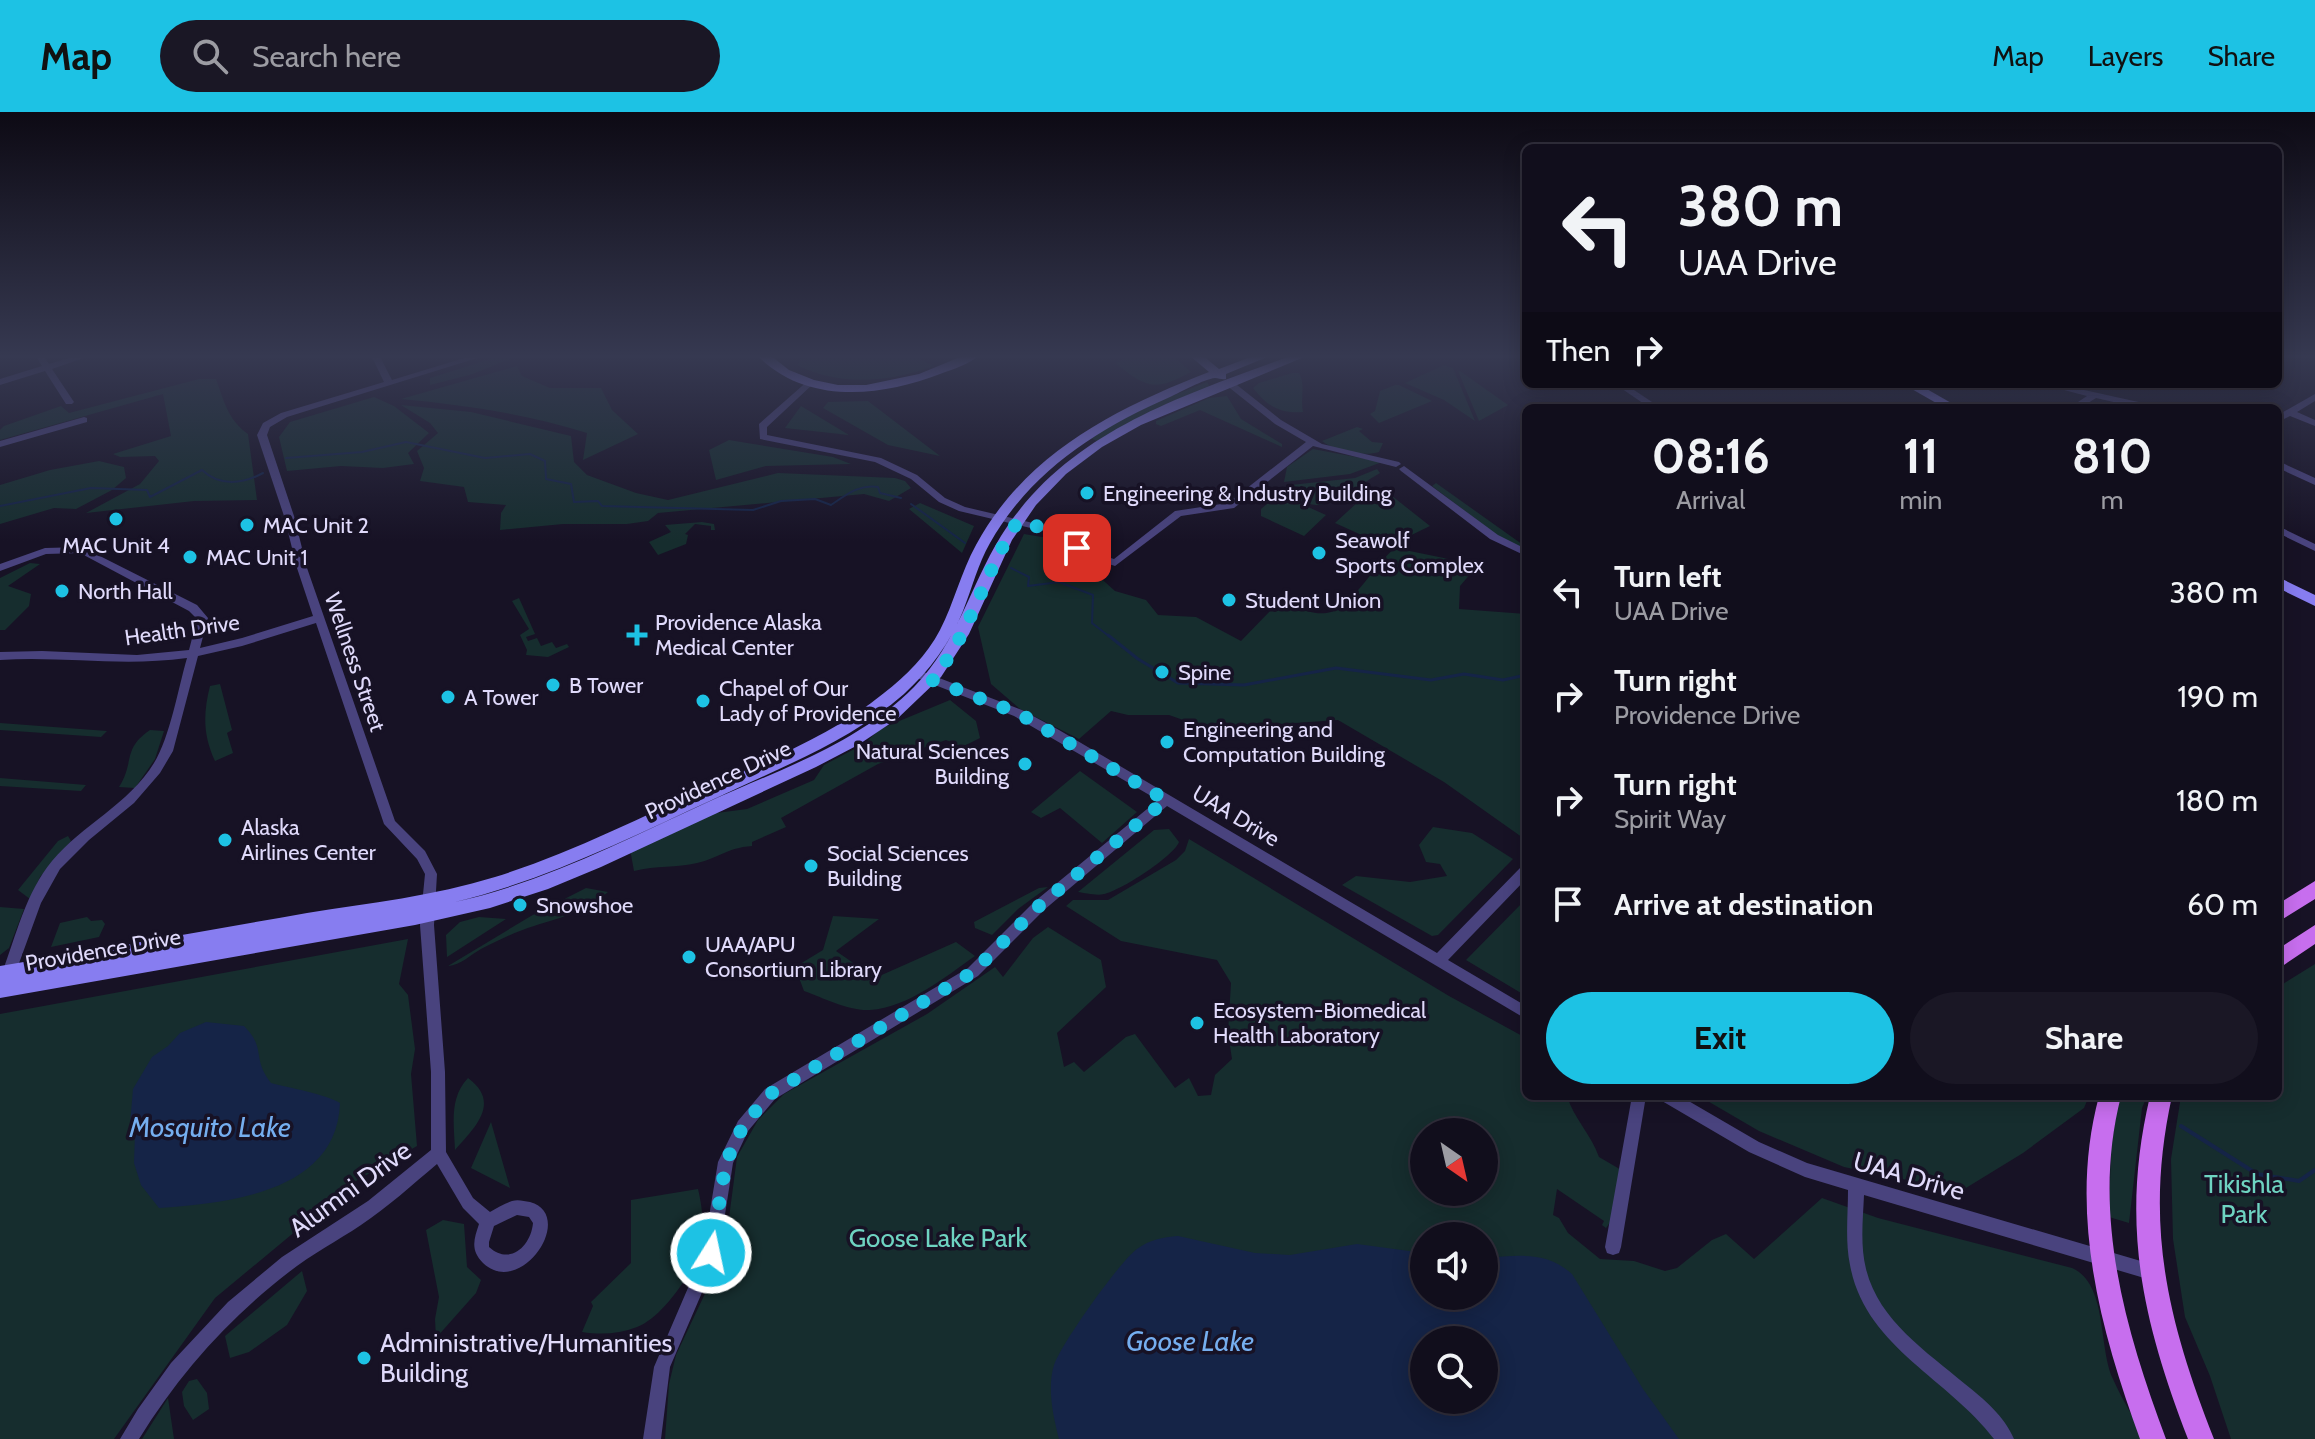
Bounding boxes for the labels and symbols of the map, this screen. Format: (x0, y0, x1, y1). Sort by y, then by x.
place label: Engineering & Industry Building (1103, 480, 1393, 507)
marker: Engineering & Industry Building (1078, 484, 1096, 502)
marker: MAC Unit 4 (107, 510, 125, 528)
place label: MAC Unit 2 (263, 512, 369, 539)
pin (1043, 514, 1111, 582)
marker: MAC Unit 2 (238, 516, 256, 534)
place label: Seawolf Sports Complex (1335, 527, 1485, 579)
place label: MAC Unit 4 (62, 532, 170, 559)
place label: MAC Unit 1 (206, 544, 308, 571)
marker: Seawolf Sports Complex (1310, 544, 1328, 562)
marker: MAC Unit 1 (181, 548, 199, 566)
place label: North Hall (78, 578, 174, 605)
marker: North Hall (53, 582, 71, 600)
place label: Student Union (1245, 587, 1381, 614)
street label: Wellness Street (319, 589, 392, 735)
marker: Student Union (1220, 591, 1238, 609)
street label: Health Drive (123, 609, 241, 651)
place label: Providence Alaska Medical Center (655, 609, 822, 661)
marker: Providence Alaska Medical Center (626, 624, 648, 646)
place label: Spine (1178, 659, 1231, 686)
marker: Spine (1153, 663, 1171, 681)
place label: B Tower (569, 672, 643, 699)
place label: Chapel of Our Lady of Providence (719, 675, 896, 727)
marker: B Tower (544, 676, 562, 694)
place label: A Tower (464, 684, 539, 711)
marker: A Tower (439, 688, 457, 706)
marker: Chapel of Our Lady of Providence (694, 692, 712, 710)
place label: Engineering and Computation Building (1183, 716, 1386, 768)
marker: Engineering and Computation Building (1158, 733, 1176, 751)
street label: Providence Drive (641, 734, 795, 826)
place label: Natural Sciences Building (856, 738, 1010, 790)
marker: Natural Sciences Building (1016, 755, 1034, 773)
street label: UAA Drive (1187, 779, 1285, 853)
place label: Alaska Airlines Center (241, 814, 376, 866)
marker: Alaska Airlines Center (216, 831, 234, 849)
place label: Social Sciences Building (827, 840, 969, 892)
marker: Social Sciences Building (802, 857, 820, 875)
place label: Snowshoe (536, 892, 633, 919)
marker: Snowshoe (511, 896, 529, 914)
street label: Providence Drive (23, 923, 183, 977)
place label: UAA/APU Consortium Library (705, 931, 882, 983)
marker: UAA/APU Consortium Library (680, 948, 698, 966)
place label: Ecosystem-Biomedical Health Laboratory (1213, 997, 1427, 1049)
marker: Ecosystem-Biomedical Health Laboratory (1188, 1014, 1206, 1032)
water label: Mosquito Lake (128, 1110, 291, 1144)
north arrow (1410, 1118, 1498, 1206)
street label: Alumni Drive (283, 1134, 417, 1244)
street label: UAA Drive (1850, 1145, 1968, 1207)
park label: Tikishla Park (2204, 1168, 2284, 1230)
position arrow (669, 1211, 753, 1295)
park label: Goose Lake Park (849, 1222, 1028, 1254)
water label: Goose Lake (1126, 1324, 1254, 1358)
place label: Administrative/Humanities Building (380, 1327, 672, 1389)
marker: Administrative/Humanities Building (355, 1349, 373, 1367)

